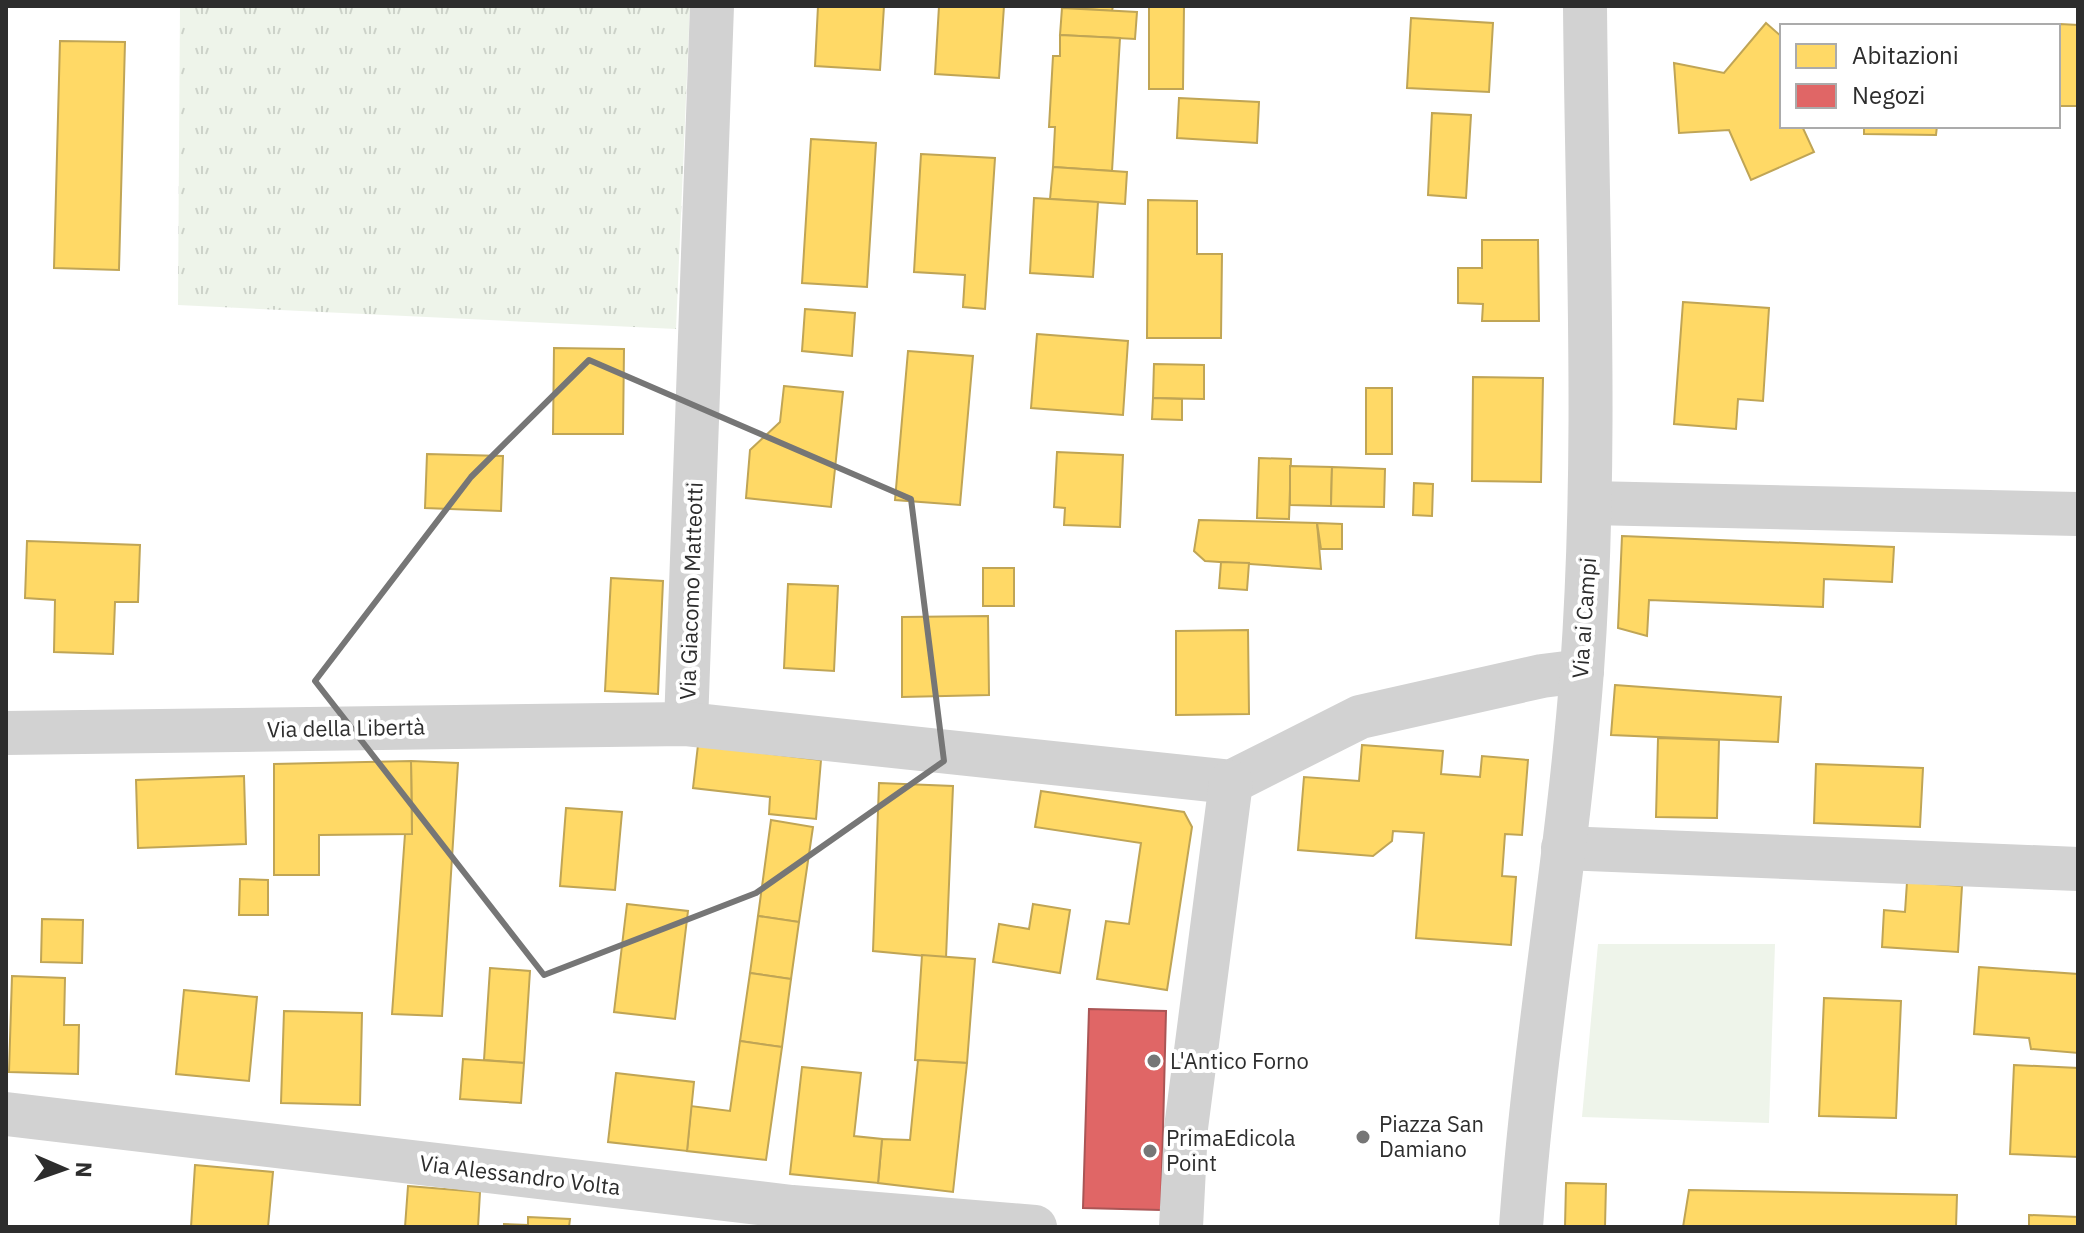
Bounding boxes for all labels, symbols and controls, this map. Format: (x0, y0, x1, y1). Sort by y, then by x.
legend (1780, 24, 2060, 128)
text: Abitazioni (1852, 39, 1959, 71)
text: Negozi (1852, 79, 1925, 111)
street label: Via Giacomo Matteotti (672, 481, 709, 701)
street label: Via ai Campi (1565, 557, 1602, 679)
street label: Via della Libertà (267, 712, 426, 743)
place label: L'Antico Forno (1170, 1046, 1309, 1075)
marker: L'Antico Forno (1145, 1052, 1163, 1070)
place label: Piazza San Damiano (1379, 1109, 1484, 1163)
place label: PrimaEdicola Point (1166, 1123, 1296, 1177)
marker: Piazza San Damiano (1354, 1128, 1372, 1146)
north arrow (24, 1129, 104, 1209)
marker: PrimaEdicola Point (1141, 1142, 1159, 1160)
street label: Via Alessandro Volta (418, 1148, 622, 1201)
text: N (70, 1161, 99, 1178)

